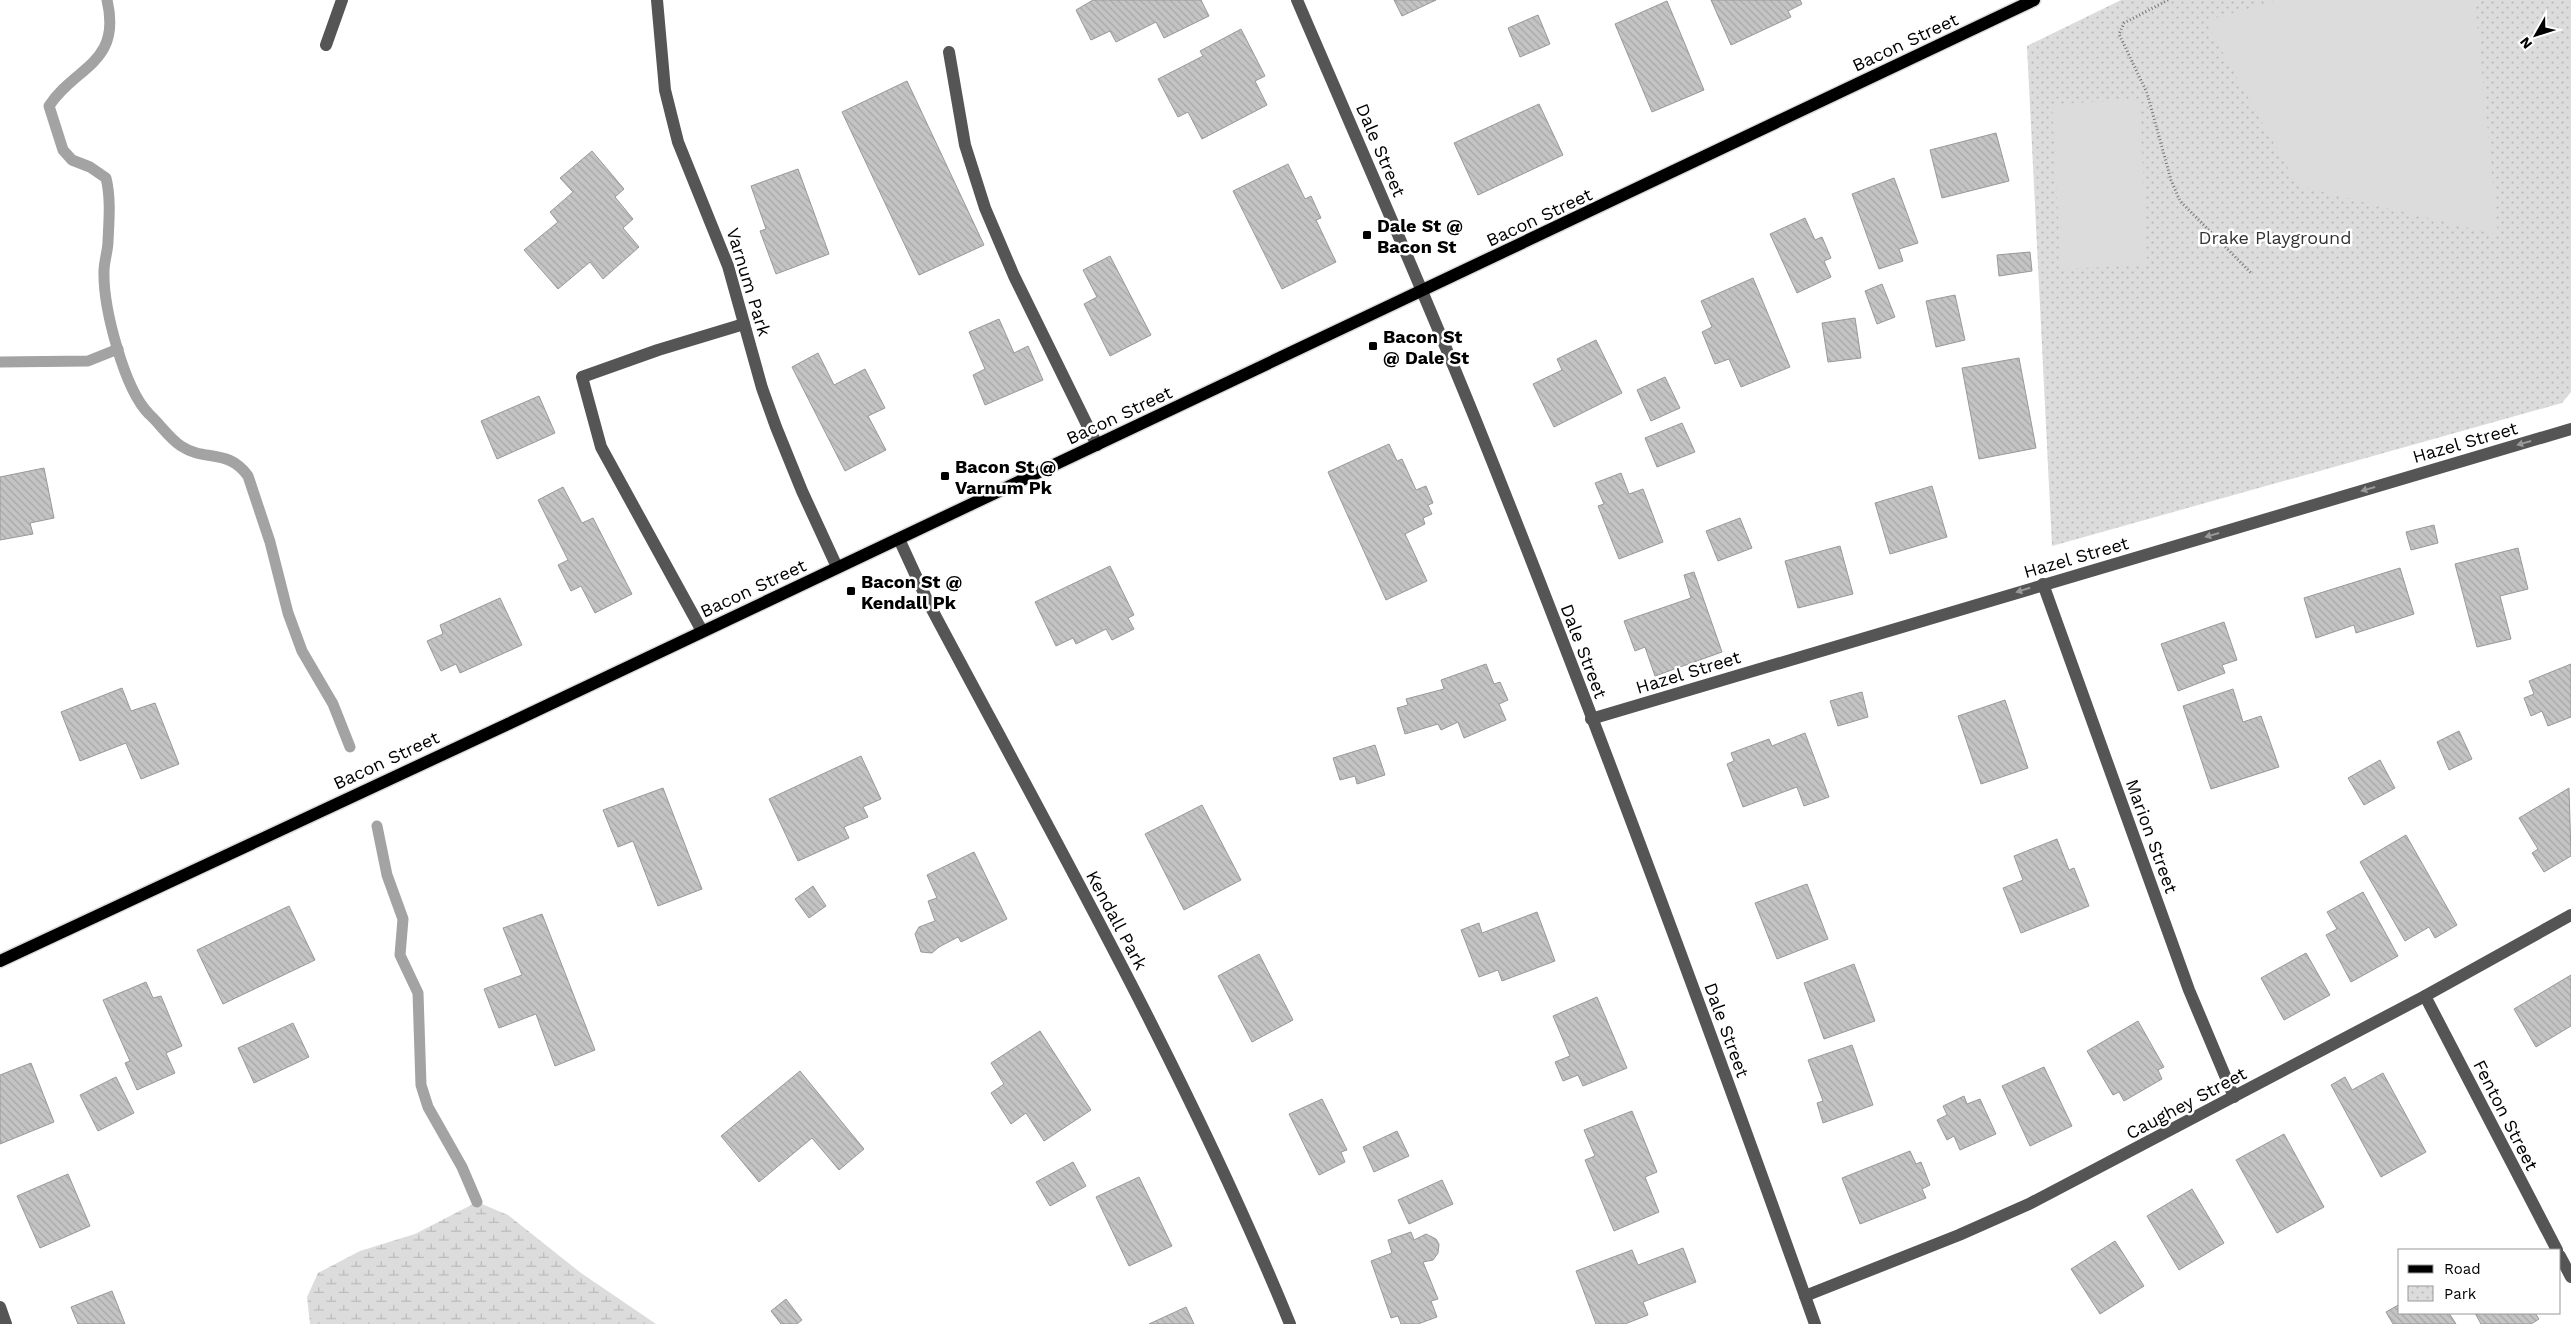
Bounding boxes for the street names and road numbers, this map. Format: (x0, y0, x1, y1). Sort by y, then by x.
street label: Bacon Street (1849, 8, 1962, 76)
street label: Dale Street (1352, 100, 1410, 200)
street label: Bacon Street (1483, 183, 1596, 251)
street label: Varnum Park (723, 225, 775, 339)
street label: Bacon Street (1063, 381, 1176, 449)
street label: Hazel Street (2410, 417, 2520, 467)
street label: Hazel Street (2021, 532, 2131, 582)
street label: Bacon Street (697, 554, 810, 622)
street label: Dale Street (1556, 601, 1612, 702)
street label: Hazel Street (1633, 646, 1743, 698)
street label: Bacon Street (330, 726, 443, 794)
street label: Marion Street (2122, 776, 2183, 896)
street label: Kendall Park (1082, 867, 1152, 973)
street label: Dale Street (1700, 980, 1754, 1081)
street label: Fenton Street (2469, 1056, 2543, 1174)
street label: Caughey Street (2122, 1062, 2250, 1144)

